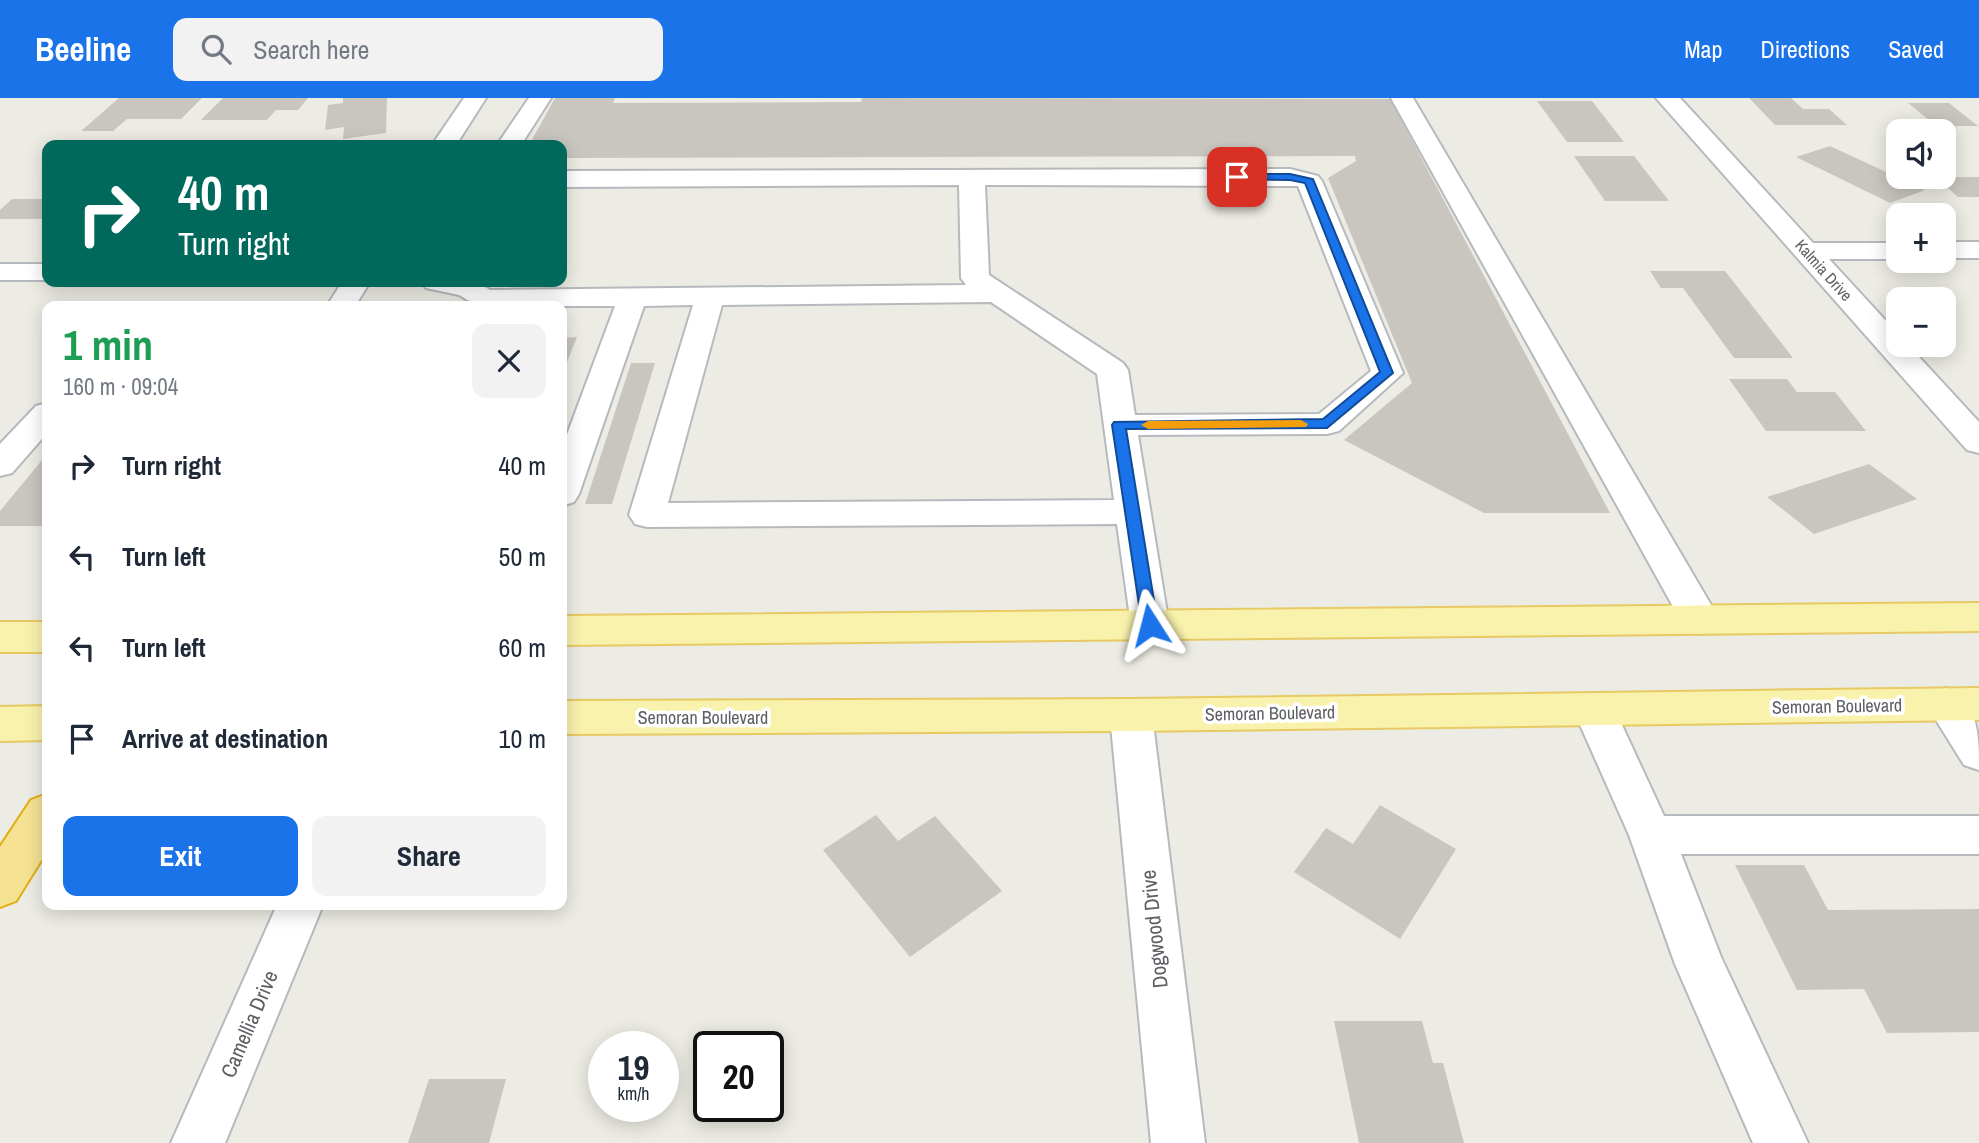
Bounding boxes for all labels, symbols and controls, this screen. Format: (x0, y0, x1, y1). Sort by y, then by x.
search box (173, 18, 663, 81)
text: Beeline (35, 27, 131, 71)
icon: search (197, 30, 235, 68)
text: Search here (253, 32, 369, 67)
text: Map (1684, 33, 1722, 65)
text: Directions (1760, 33, 1850, 65)
text: Saved (1888, 33, 1944, 65)
map controls (1886, 119, 1956, 357)
button: sound (1886, 119, 1956, 189)
pin (1207, 147, 1267, 207)
icon: arrive (1218, 158, 1256, 196)
text: 40 m (178, 159, 270, 225)
icon: right (63, 168, 154, 259)
button: + (1886, 203, 1956, 273)
text: Turn right (178, 222, 290, 265)
street label: Kalmia Drive (1790, 234, 1858, 306)
button: − (1886, 287, 1956, 357)
text: 1 min (63, 317, 153, 373)
button: close (472, 324, 546, 398)
text: 160 m · 09:04 (63, 371, 178, 402)
icon: right (63, 447, 101, 485)
text: Turn right (122, 448, 221, 483)
text: 40 m (499, 448, 546, 483)
icon: left (63, 538, 101, 576)
text: Turn left (122, 539, 206, 574)
text: 50 m (499, 539, 546, 574)
position arrow (1113, 588, 1187, 662)
icon: left (63, 629, 101, 667)
text: Turn left (122, 630, 206, 665)
text: 60 m (499, 630, 546, 665)
street label: Semoran Boulevard (1772, 692, 1902, 720)
street label: Semoran Boulevard (1205, 699, 1335, 727)
street label: Semoran Boulevard (638, 705, 768, 730)
icon: arrive (63, 720, 101, 758)
text: Arrive at destination (122, 721, 328, 756)
text: 10 m (499, 721, 546, 756)
button: Exit (63, 816, 298, 896)
button: Share (312, 816, 546, 896)
street label: Dogwood Drive (1133, 868, 1175, 990)
street label: Camellia Drive (213, 966, 285, 1082)
speed limit sign: 20 (693, 1031, 784, 1122)
text: 19 (618, 1044, 649, 1091)
text: km/h (618, 1081, 650, 1106)

